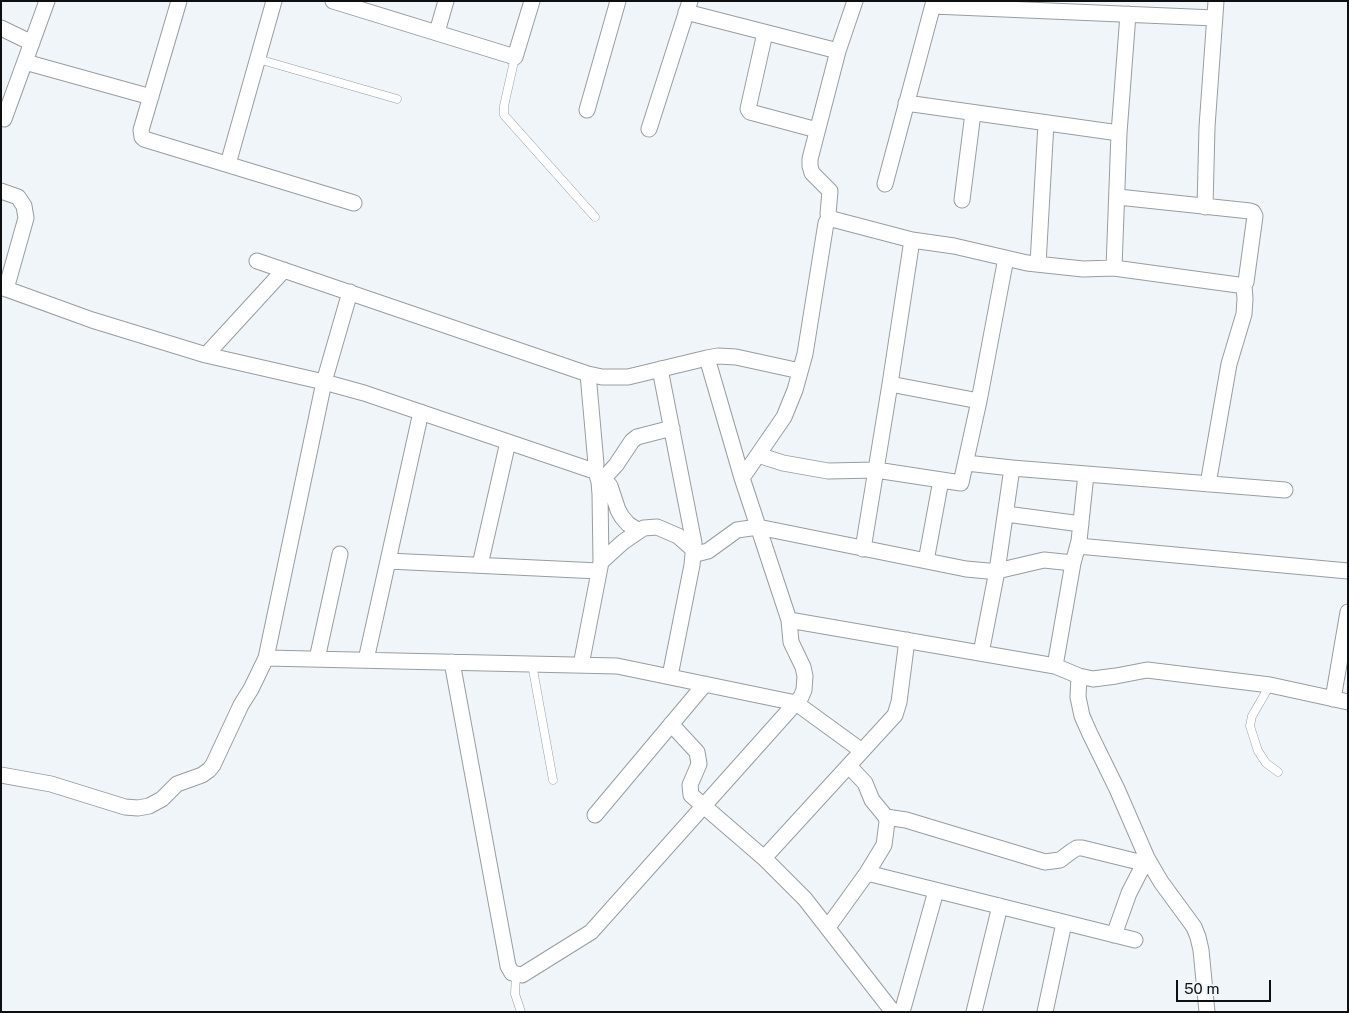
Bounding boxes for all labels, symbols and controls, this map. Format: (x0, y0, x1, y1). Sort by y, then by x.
scale bar (1179, 970, 1274, 1002)
text: 50 m (1184, 980, 1219, 997)

